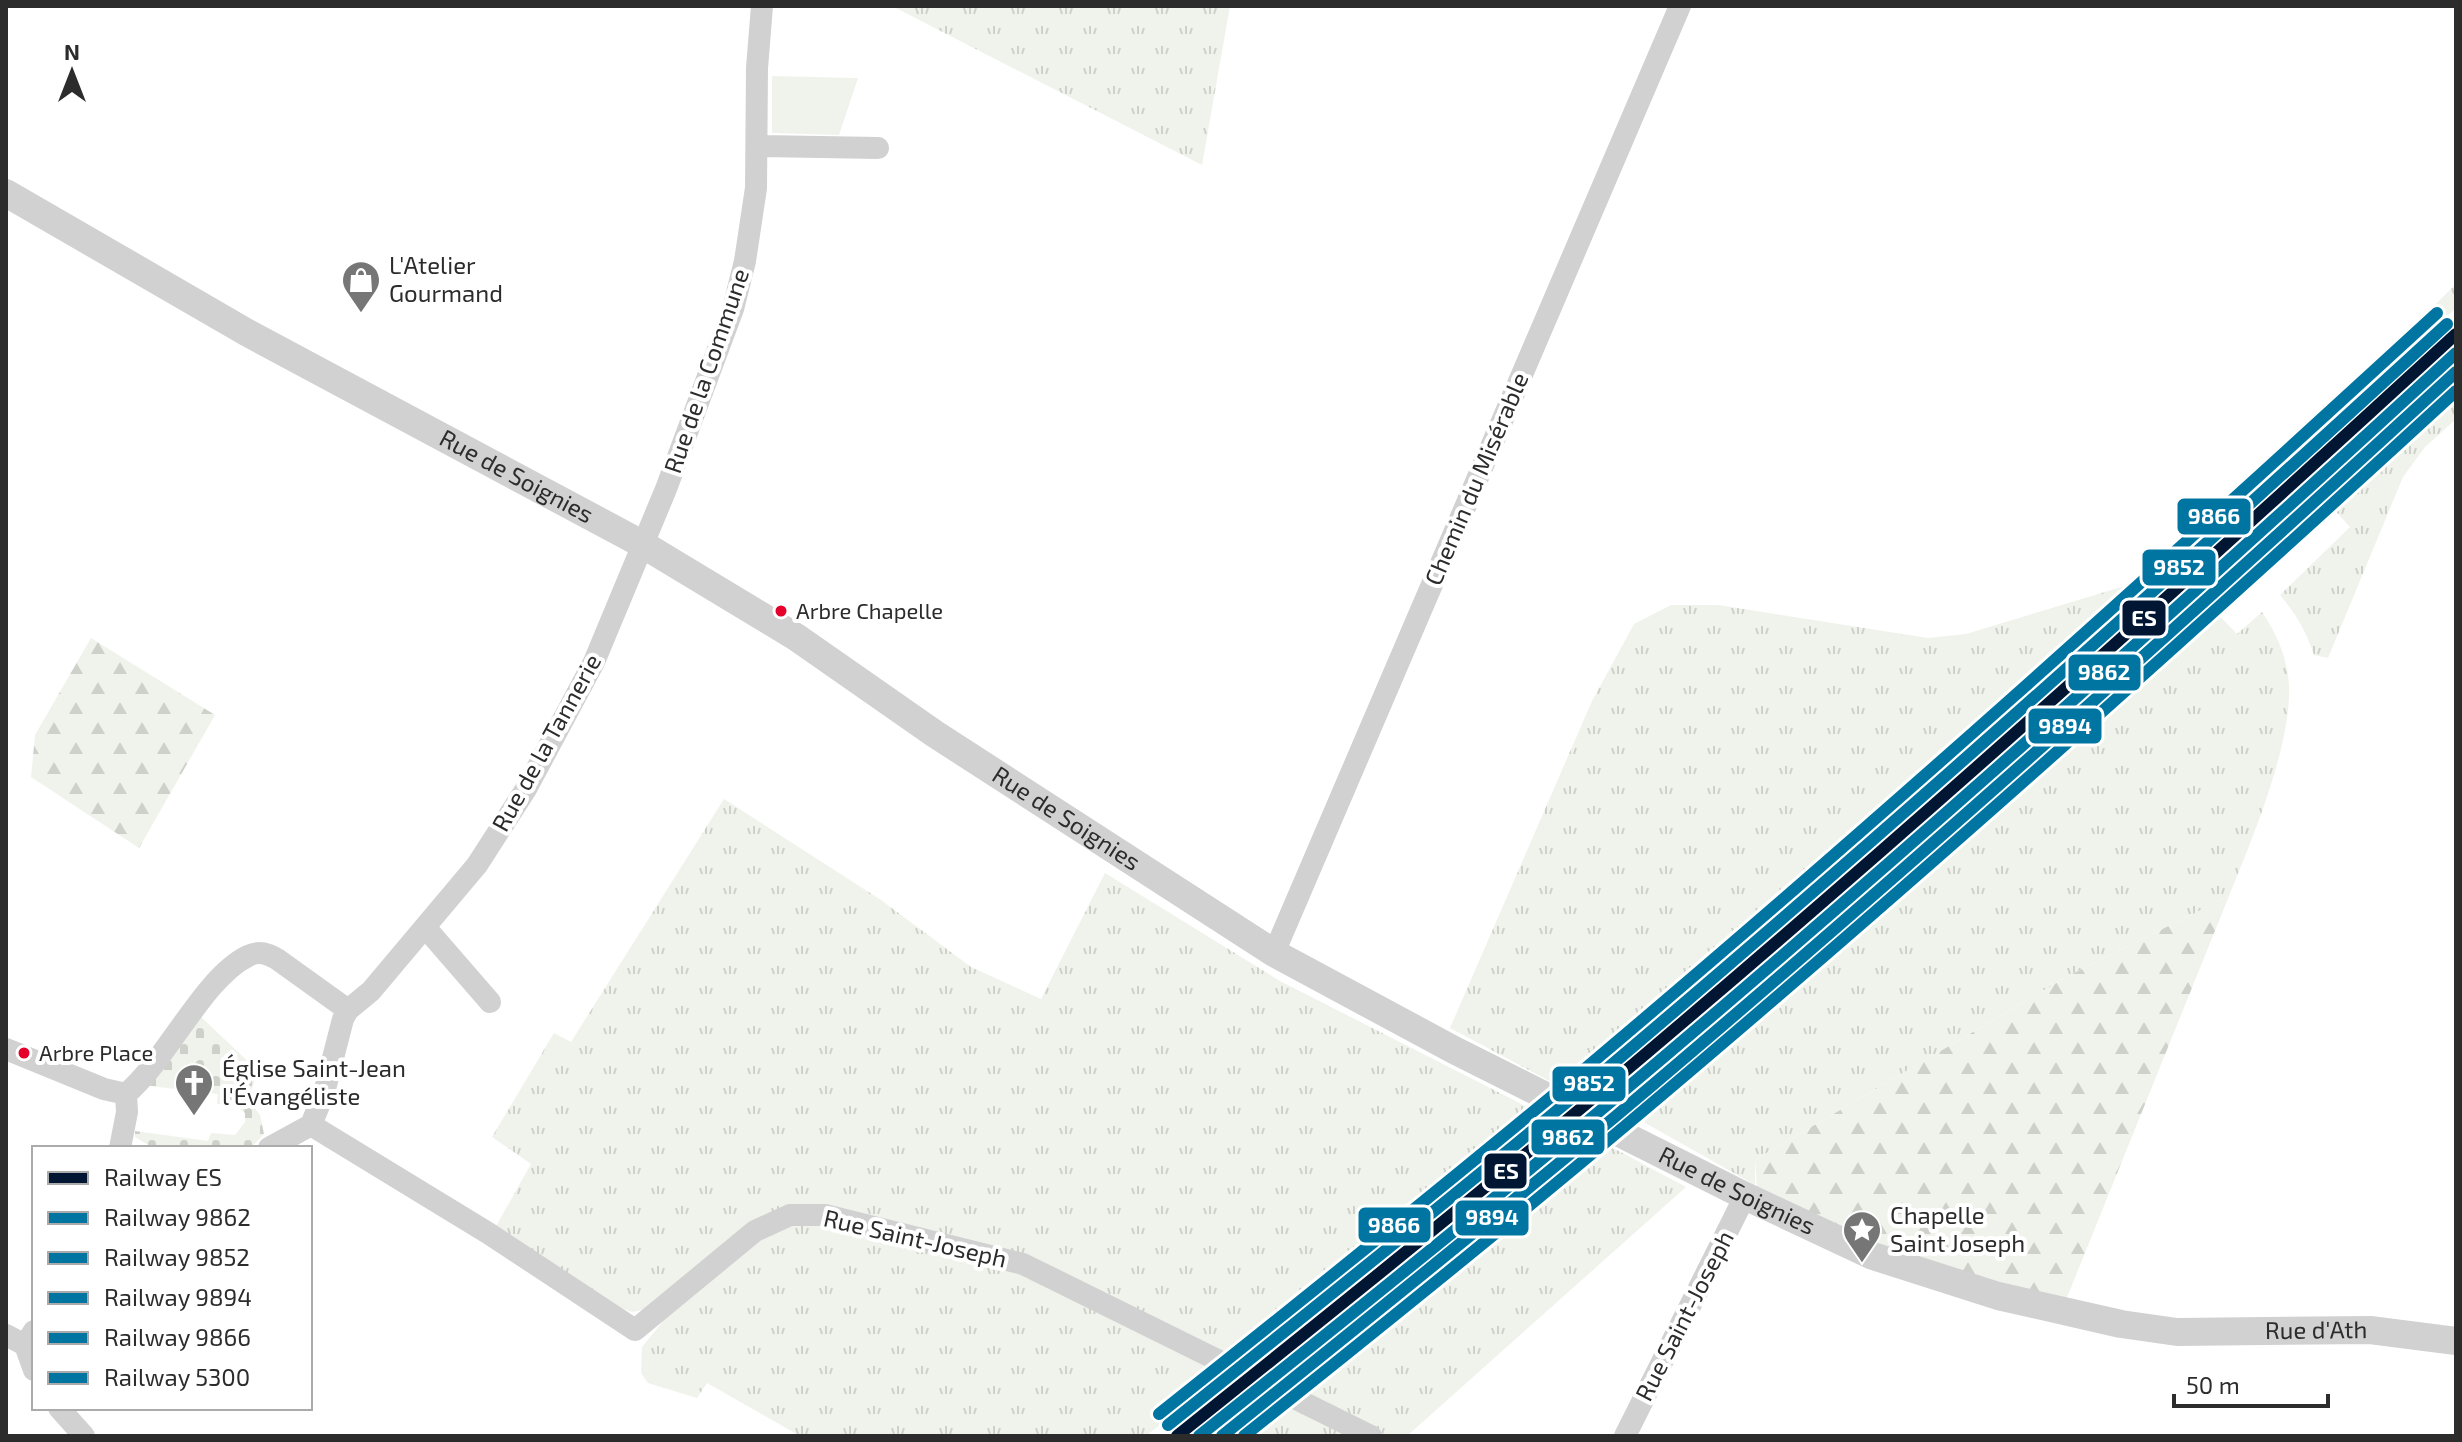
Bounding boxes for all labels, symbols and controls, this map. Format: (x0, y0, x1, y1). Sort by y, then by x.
north arrow (32, 32, 112, 112)
text: N (64, 38, 80, 64)
place label: L'Atelier Gourmand (389, 250, 503, 307)
shop icon: L'Atelier Gourmand (340, 259, 382, 314)
street label: Rue de la Commune (657, 264, 754, 477)
street label: Chemin du Misérable (1418, 368, 1534, 589)
street label: Rue de Soignies (435, 422, 599, 528)
line badge: 9866 (2176, 497, 2252, 536)
text: 9866 (2188, 502, 2240, 528)
line badge: 9852 (2141, 548, 2217, 587)
text: 9852 (2153, 553, 2205, 579)
place label: Arbre Chapelle (796, 597, 943, 623)
line badge: ES (2121, 599, 2167, 637)
marker: Arbre Chapelle (773, 603, 789, 619)
text: ES (2131, 604, 2157, 630)
street label: Rue de la Tannerie (485, 649, 606, 836)
line badge: 9862 (2067, 653, 2142, 692)
text: 9862 (2078, 658, 2130, 684)
line badge: 9894 (2027, 707, 2103, 745)
text: 9894 (2038, 712, 2092, 738)
street label: Rue de Soignies (988, 759, 1146, 876)
place label: Arbre Place (39, 1039, 153, 1065)
marker: Arbre Place (16, 1045, 32, 1061)
place label: Église Saint-Jean l'Évangéliste (222, 1053, 406, 1110)
church icon: Église Saint-Jean l'Évangéliste (173, 1062, 215, 1117)
line badge: 9852 (1551, 1065, 1627, 1103)
text: 9852 (1563, 1069, 1615, 1095)
line badge: 9862 (1530, 1118, 1606, 1156)
text: 9862 (1542, 1123, 1594, 1149)
street label: Rue de Soignies (1655, 1139, 1820, 1240)
legend (32, 1146, 312, 1410)
line badge: ES (1483, 1152, 1528, 1190)
text: ES (1493, 1157, 1519, 1183)
text: Railway ES (104, 1162, 222, 1191)
line badge: 9894 (1454, 1199, 1530, 1237)
place label: Chapelle Saint Joseph (1890, 1200, 2025, 1257)
text: Railway 9862 (104, 1202, 251, 1231)
street label: Rue Saint-Joseph (821, 1202, 1010, 1273)
text: 9894 (1465, 1203, 1519, 1229)
line badge: 9866 (1357, 1206, 1432, 1244)
place icon: Chapelle Saint Joseph (1841, 1209, 1883, 1264)
text: 9866 (1368, 1211, 1420, 1237)
street label: Rue Saint-Joseph (1628, 1225, 1739, 1405)
text: Railway 9852 (104, 1242, 250, 1271)
text: Railway 9894 (104, 1282, 252, 1311)
street label: Rue d'Ath (2265, 1314, 2367, 1344)
text: Railway 9866 (104, 1322, 251, 1351)
scale bar (2174, 1358, 2328, 1408)
text: Railway 5300 (104, 1362, 250, 1391)
text: 50 m (2186, 1370, 2240, 1399)

